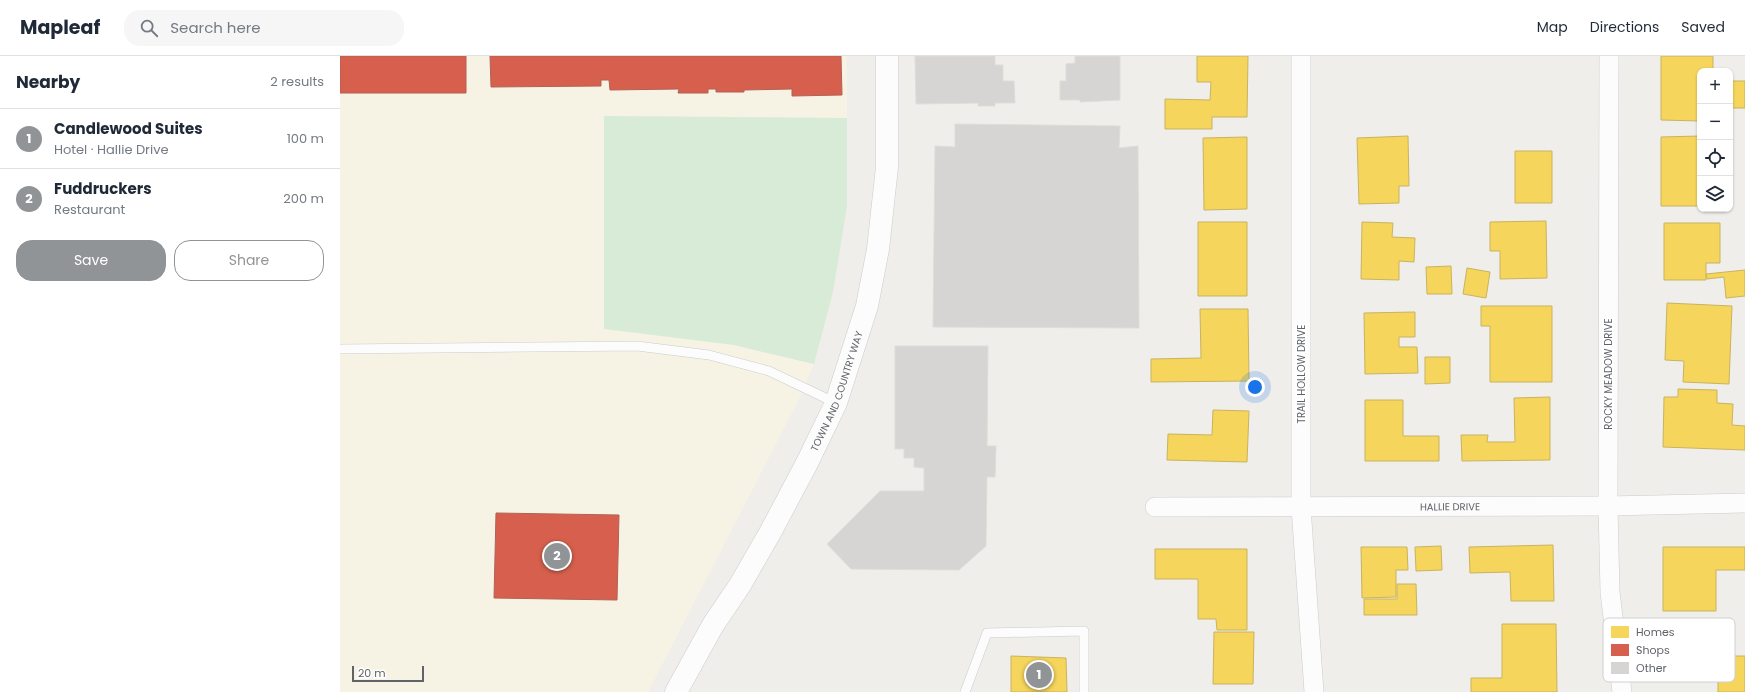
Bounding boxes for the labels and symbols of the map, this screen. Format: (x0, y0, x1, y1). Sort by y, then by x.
street label: ROCKY MEADOW DRIVE (1601, 318, 1616, 430)
street label: TRAIL HOLLOW DRIVE (1294, 325, 1309, 423)
street label: TOWN AND COUNTRY WAY (806, 329, 866, 454)
your location (1245, 377, 1265, 397)
street label: HALLIE DRIVE (1420, 499, 1480, 514)
pin: 2 (544, 541, 570, 571)
legend (1603, 618, 1735, 682)
text: Homes (1636, 624, 1675, 640)
text: Shops (1636, 642, 1670, 658)
pin: 1 (1026, 660, 1052, 690)
text: Other (1636, 660, 1667, 676)
scale bar (352, 664, 424, 683)

